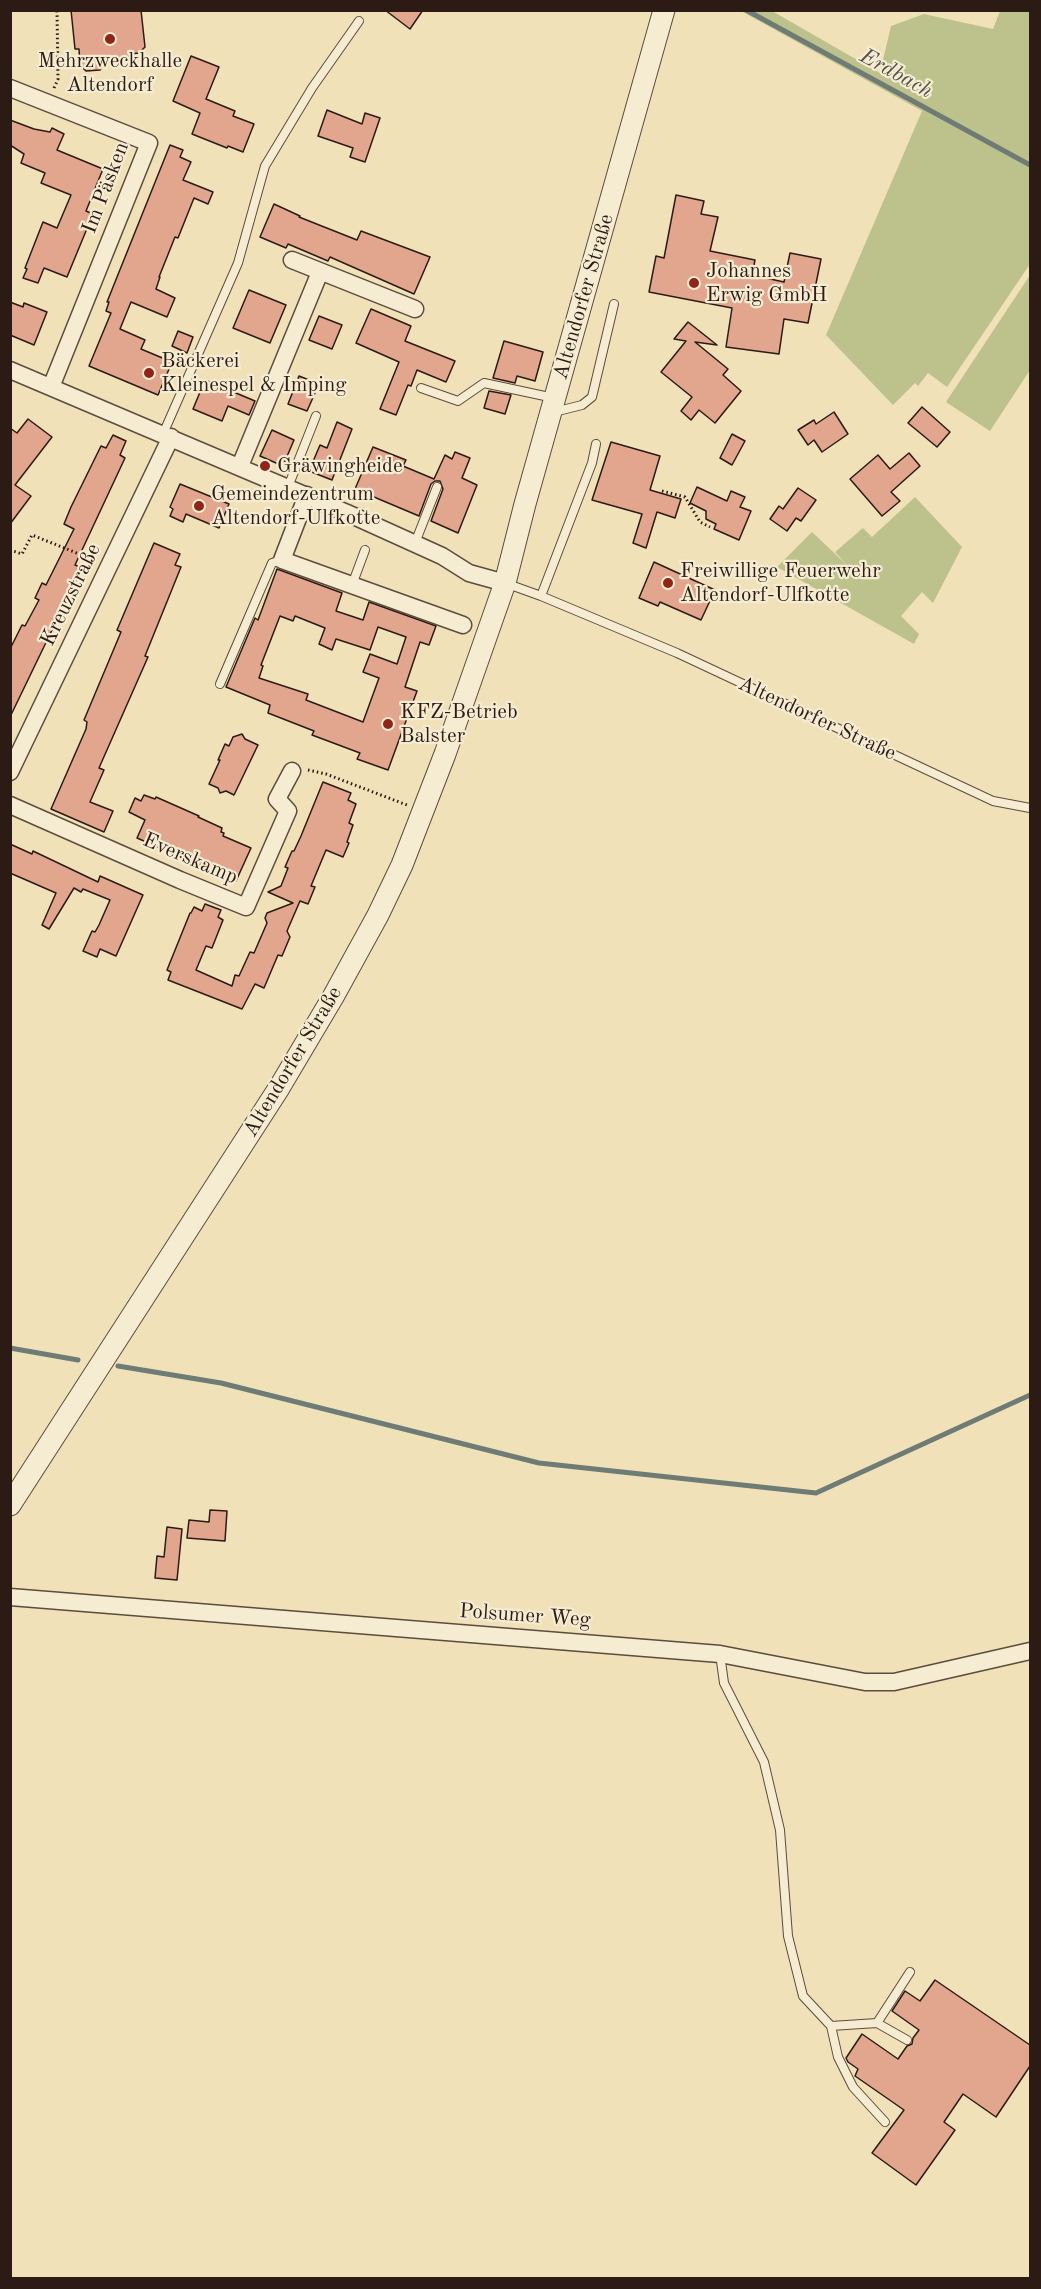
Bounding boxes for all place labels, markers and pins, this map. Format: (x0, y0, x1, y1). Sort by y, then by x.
marker: Mehrzweckhalle Altendorf (103, 32, 117, 46)
place label: Mehrzweckhalle Altendorf (38, 48, 182, 98)
place label: Johannes Erwig GmbH (706, 258, 827, 308)
marker: Johannes Erwig GmbH (687, 276, 701, 290)
place label: Bäckerei Kleinespel & Imping (161, 348, 347, 398)
marker: Bäckerei Kleinespel & Imping (142, 366, 156, 380)
place label: Gräwingheide (277, 453, 403, 479)
marker: Gräwingheide (258, 459, 272, 473)
place label: Gemeindezentrum Altendorf-Ulfkotte (211, 481, 380, 531)
marker: Gemeindezentrum Altendorf-Ulfkotte (192, 499, 206, 513)
place label: Freiwillige Feuerwehr Altendorf-Ulfkotte (680, 558, 881, 608)
marker: Freiwillige Feuerwehr Altendorf-Ulfkotte (661, 576, 675, 590)
place label: KFZ-Betrieb Balster (400, 699, 518, 749)
marker: KFZ-Betrieb Balster (381, 717, 395, 731)

